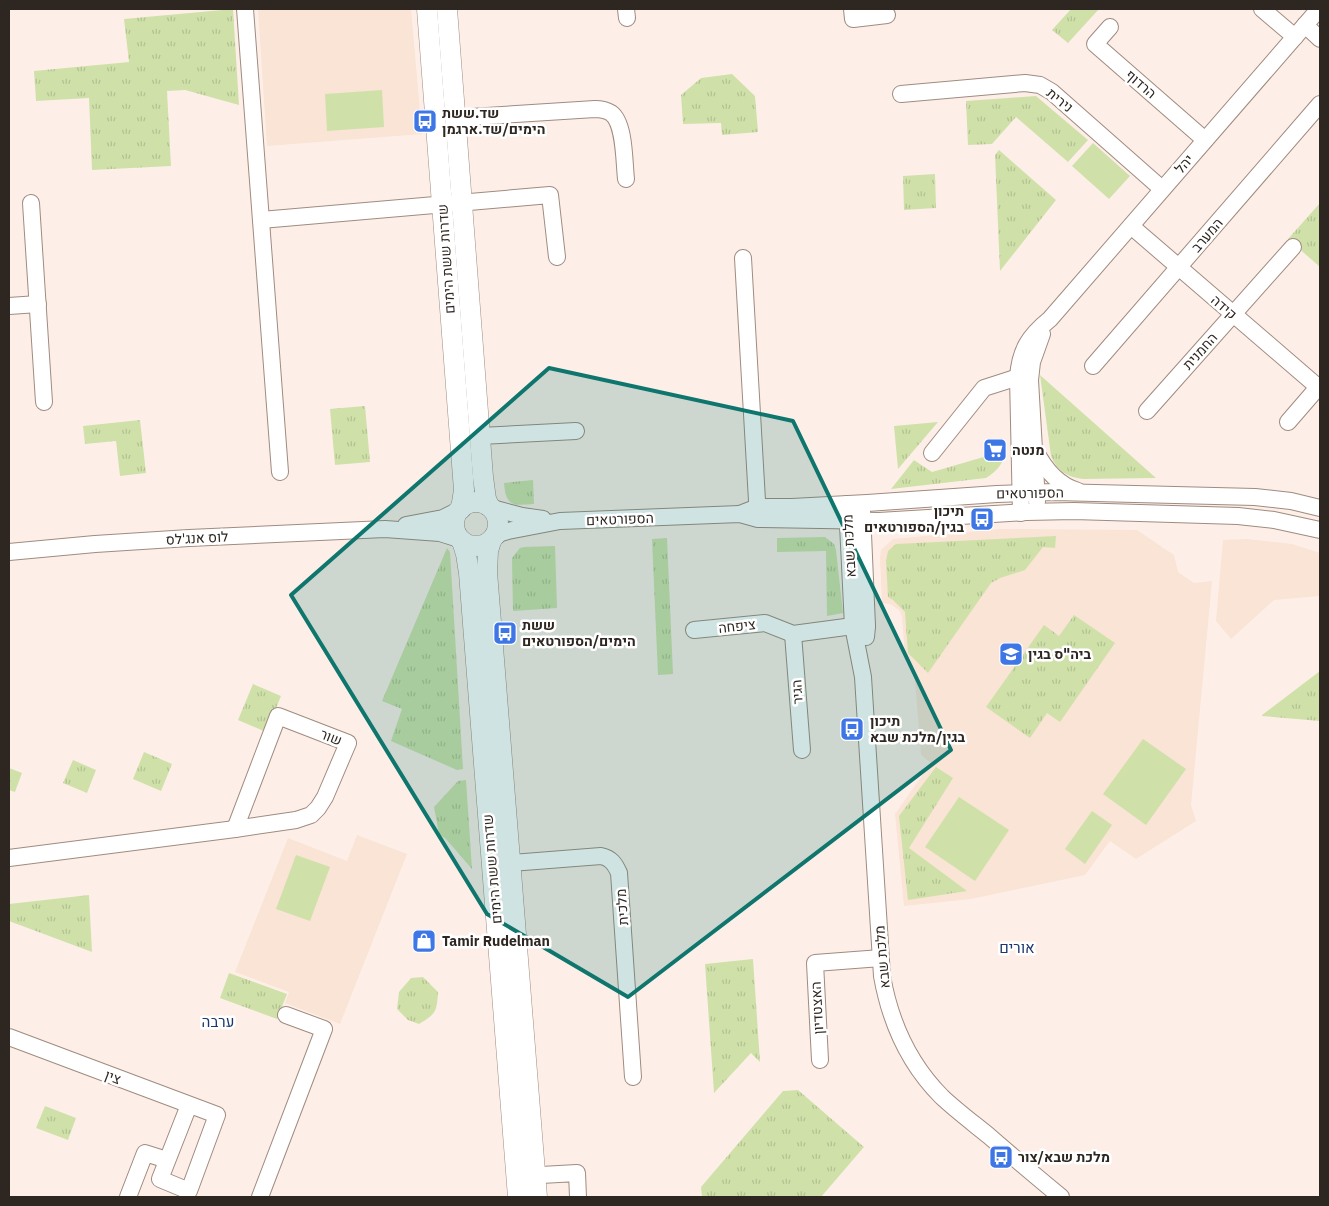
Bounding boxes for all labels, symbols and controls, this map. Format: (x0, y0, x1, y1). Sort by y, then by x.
street label: הרדוף (1122, 66, 1160, 102)
street label: נירית (1043, 84, 1077, 116)
place label: שד.ששת הימים/שד.ארגמן (442, 104, 545, 138)
bus stop icon: שד.ששת הימים/שד.ארגמן (412, 108, 438, 134)
street label: יהל (1171, 151, 1197, 177)
street label: שדרות ששת הימים (433, 203, 459, 315)
street label: המערב (1187, 214, 1227, 256)
street label: קידה (1207, 291, 1241, 323)
street label: החמנית (1179, 329, 1221, 373)
supermarket icon: מנטה (982, 437, 1008, 463)
place label: מנטה (1012, 441, 1044, 459)
street label: הספורטאים (996, 483, 1064, 503)
place label: תיכון בגין/הספורטאים (864, 502, 964, 536)
bus stop icon: תיכון בגין/הספורטאים (969, 506, 995, 532)
street label: הספורטאים (586, 509, 654, 529)
street label: מלכת שבא (838, 514, 860, 578)
street label: לוס אנג'לס (165, 527, 229, 549)
street label: ציפחה (717, 615, 757, 637)
place label: ששת הימים/הספורטאים (522, 616, 636, 650)
bus stop icon: ששת הימים/הספורטאים (492, 620, 518, 646)
school or university icon: ביה"ס בגין (998, 641, 1024, 667)
place label: ביה"ס בגין (1028, 645, 1092, 663)
street label: הגיר (787, 679, 807, 705)
place label: תיכון בגין/מלכת שבא (870, 712, 966, 746)
bus stop icon: תיכון בגין/מלכת שבא (839, 716, 865, 742)
street label: שור (317, 725, 345, 749)
street label: שדרות ששת הימים (478, 813, 506, 925)
street label: מלכית (612, 888, 632, 926)
street label: מלכת שבא (870, 925, 894, 989)
shop icon: Tamir Rudelman (411, 928, 437, 954)
place label: Tamir Rudelman (442, 932, 550, 950)
district label: אורים (999, 938, 1035, 957)
street label: האצטדיון (807, 981, 827, 1035)
district label: ערבה (202, 1012, 234, 1031)
street label: צין (102, 1066, 124, 1088)
bus stop icon: מלכת שבא/צור (988, 1144, 1014, 1170)
place label: מלכת שבא/צור (1018, 1148, 1110, 1166)

